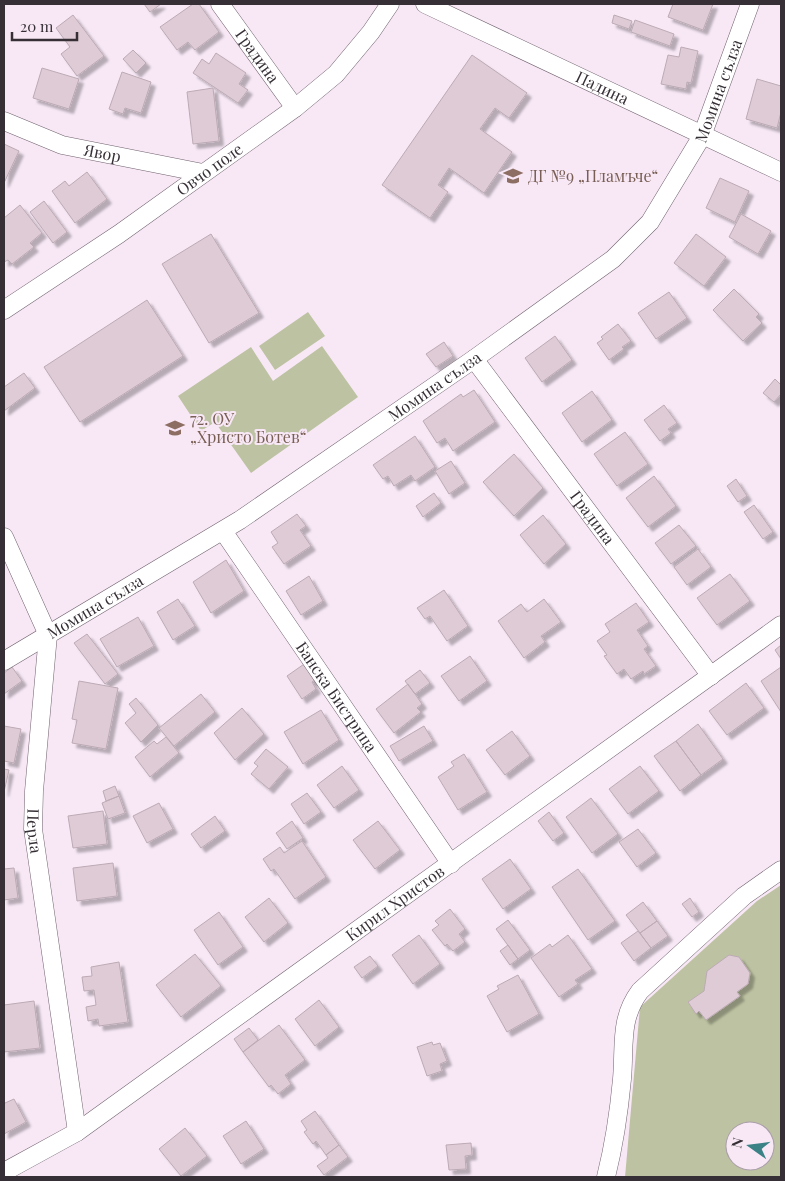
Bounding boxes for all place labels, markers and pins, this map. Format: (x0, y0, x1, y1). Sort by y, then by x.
school or university icon: ДГ №9 „Пламъче“ (502, 165, 524, 187)
place label: ДГ №9 „Пламъче“ (528, 165, 658, 186)
place label: 72. ОУ „Христо Ботев“ (190, 408, 306, 447)
school or university icon: 72. ОУ „Христо Ботев“ (164, 417, 186, 439)

